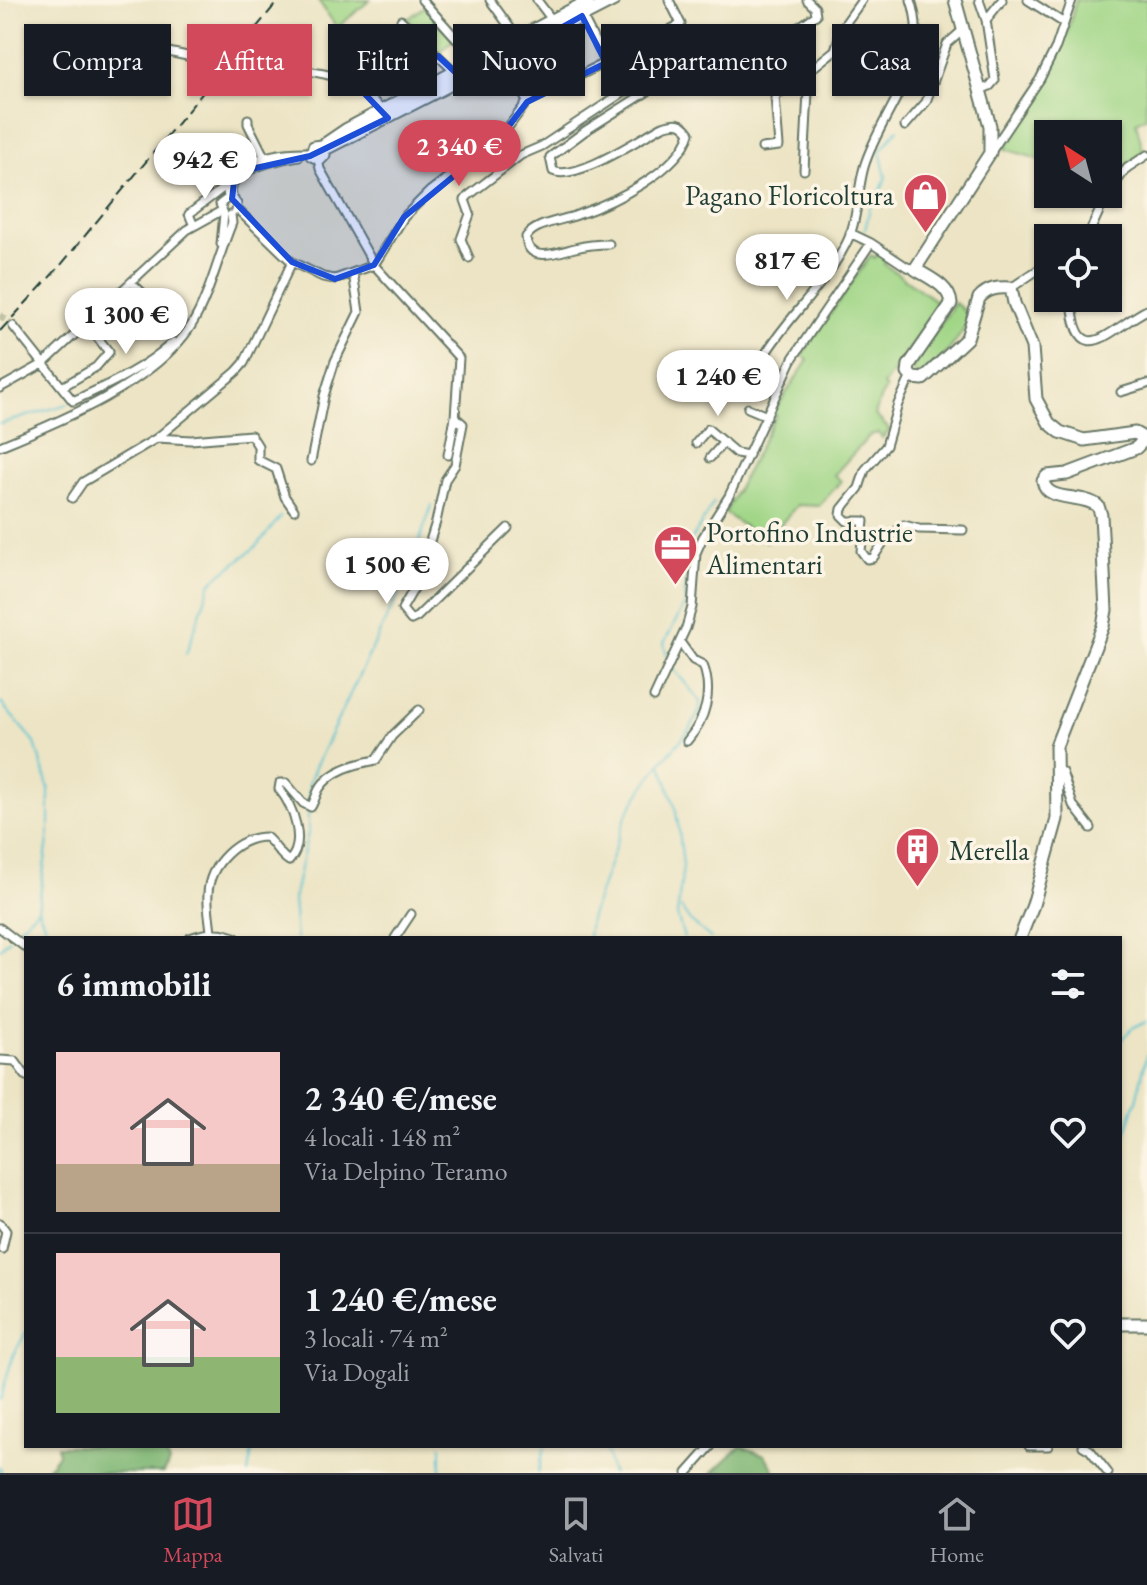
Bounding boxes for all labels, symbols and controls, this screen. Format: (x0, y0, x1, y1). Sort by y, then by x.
chip: Compra (24, 24, 171, 96)
chip: Affitta (187, 24, 312, 96)
chip: Filtri (328, 24, 437, 96)
chip: Nuovo (453, 24, 585, 96)
chip: Appartamento (601, 24, 816, 96)
chip: Casa (832, 24, 939, 96)
pin: 2 340 € (385, 120, 533, 188)
north arrow (1034, 120, 1122, 208)
map controls (1034, 120, 1122, 312)
text: 2 340 € (416, 129, 502, 163)
pin: 942 € (149, 133, 261, 201)
text: 942 € (172, 142, 238, 176)
shop icon: Pagano Floricoltura (901, 171, 949, 234)
place label: Pagano Floricoltura (685, 177, 895, 213)
button: locate (1034, 224, 1122, 312)
pin: 817 € (731, 234, 843, 302)
text: 817 € (754, 243, 820, 277)
pin: 1 300 € (52, 288, 200, 356)
text: 1 300 € (83, 297, 169, 331)
pin: 1 240 € (644, 350, 792, 418)
text: 1 240 € (675, 359, 761, 393)
place label: Portofino Industrie Alimentari (705, 514, 913, 582)
office icon: Portofino Industrie Alimentari (651, 524, 699, 587)
pin: 1 500 € (313, 538, 461, 606)
text: 1 500 € (344, 547, 430, 581)
building icon: Merella (894, 826, 942, 889)
place label: Merella (949, 832, 1030, 868)
text: 6 immobili (56, 962, 211, 1006)
icon: filters (1046, 962, 1090, 1006)
text: 2 340 €/mese (304, 1076, 497, 1120)
icon: home (120, 1084, 216, 1180)
icon: heart (1046, 1110, 1090, 1154)
text: 4 locali · 148 m² (304, 1120, 460, 1154)
text: Via Delpino Teramo (304, 1154, 508, 1188)
text: 1 240 €/mese (304, 1277, 497, 1321)
icon: home (120, 1285, 216, 1381)
icon: heart (1046, 1311, 1090, 1355)
text: 3 locali · 74 m² (304, 1321, 448, 1355)
text: Via Dogali (304, 1355, 410, 1389)
tab: Mappa (163, 1492, 222, 1569)
tab: Salvati (549, 1492, 603, 1569)
tab: Home (929, 1492, 984, 1569)

